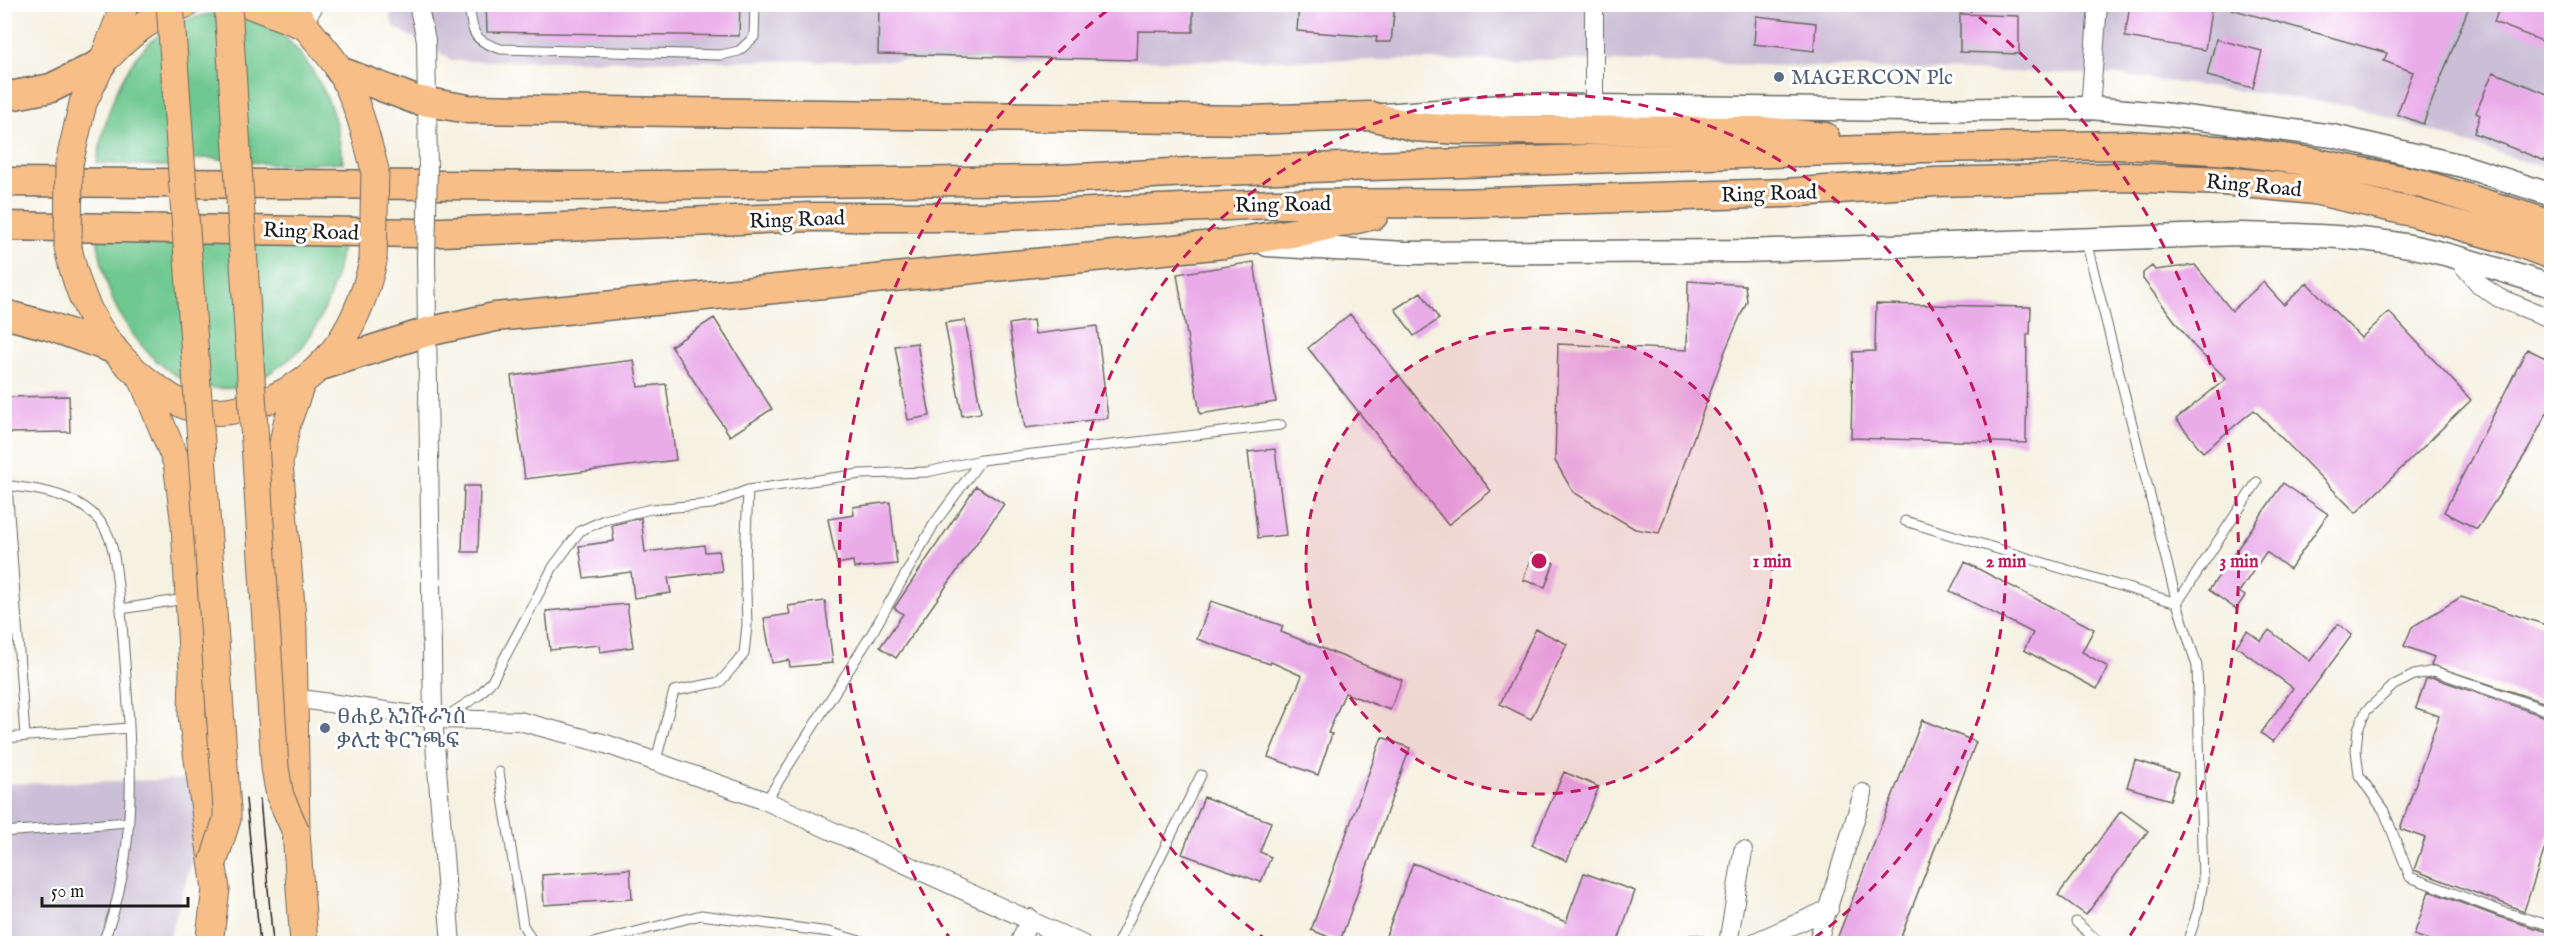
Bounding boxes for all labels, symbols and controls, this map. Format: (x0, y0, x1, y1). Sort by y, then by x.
place label: MAGERCON Plc (1791, 65, 1953, 92)
marker: MAGERCON Plc (1772, 70, 1786, 84)
street label: Ring Road (2205, 169, 2304, 204)
street label: Ring Road (1721, 179, 1818, 210)
street label: Ring Road (1235, 191, 1332, 220)
street label: Ring Road (749, 205, 846, 236)
street label: Ring Road (262, 217, 360, 248)
centre of rings (1529, 551, 1549, 571)
text: 1 min (1753, 551, 1792, 574)
text: 2 min (1986, 551, 2027, 574)
text: 3 min (2220, 551, 2259, 574)
place label: ፀሐይ ኢንሹራንስ ቃሊቲ ቅርንጫፍ (337, 704, 466, 755)
marker: ፀሐይ ኢንሹራንስ ቃሊቲ ቅርንጫፍ (318, 721, 332, 735)
scale bar (42, 870, 188, 908)
text: 50 m (51, 881, 84, 904)

